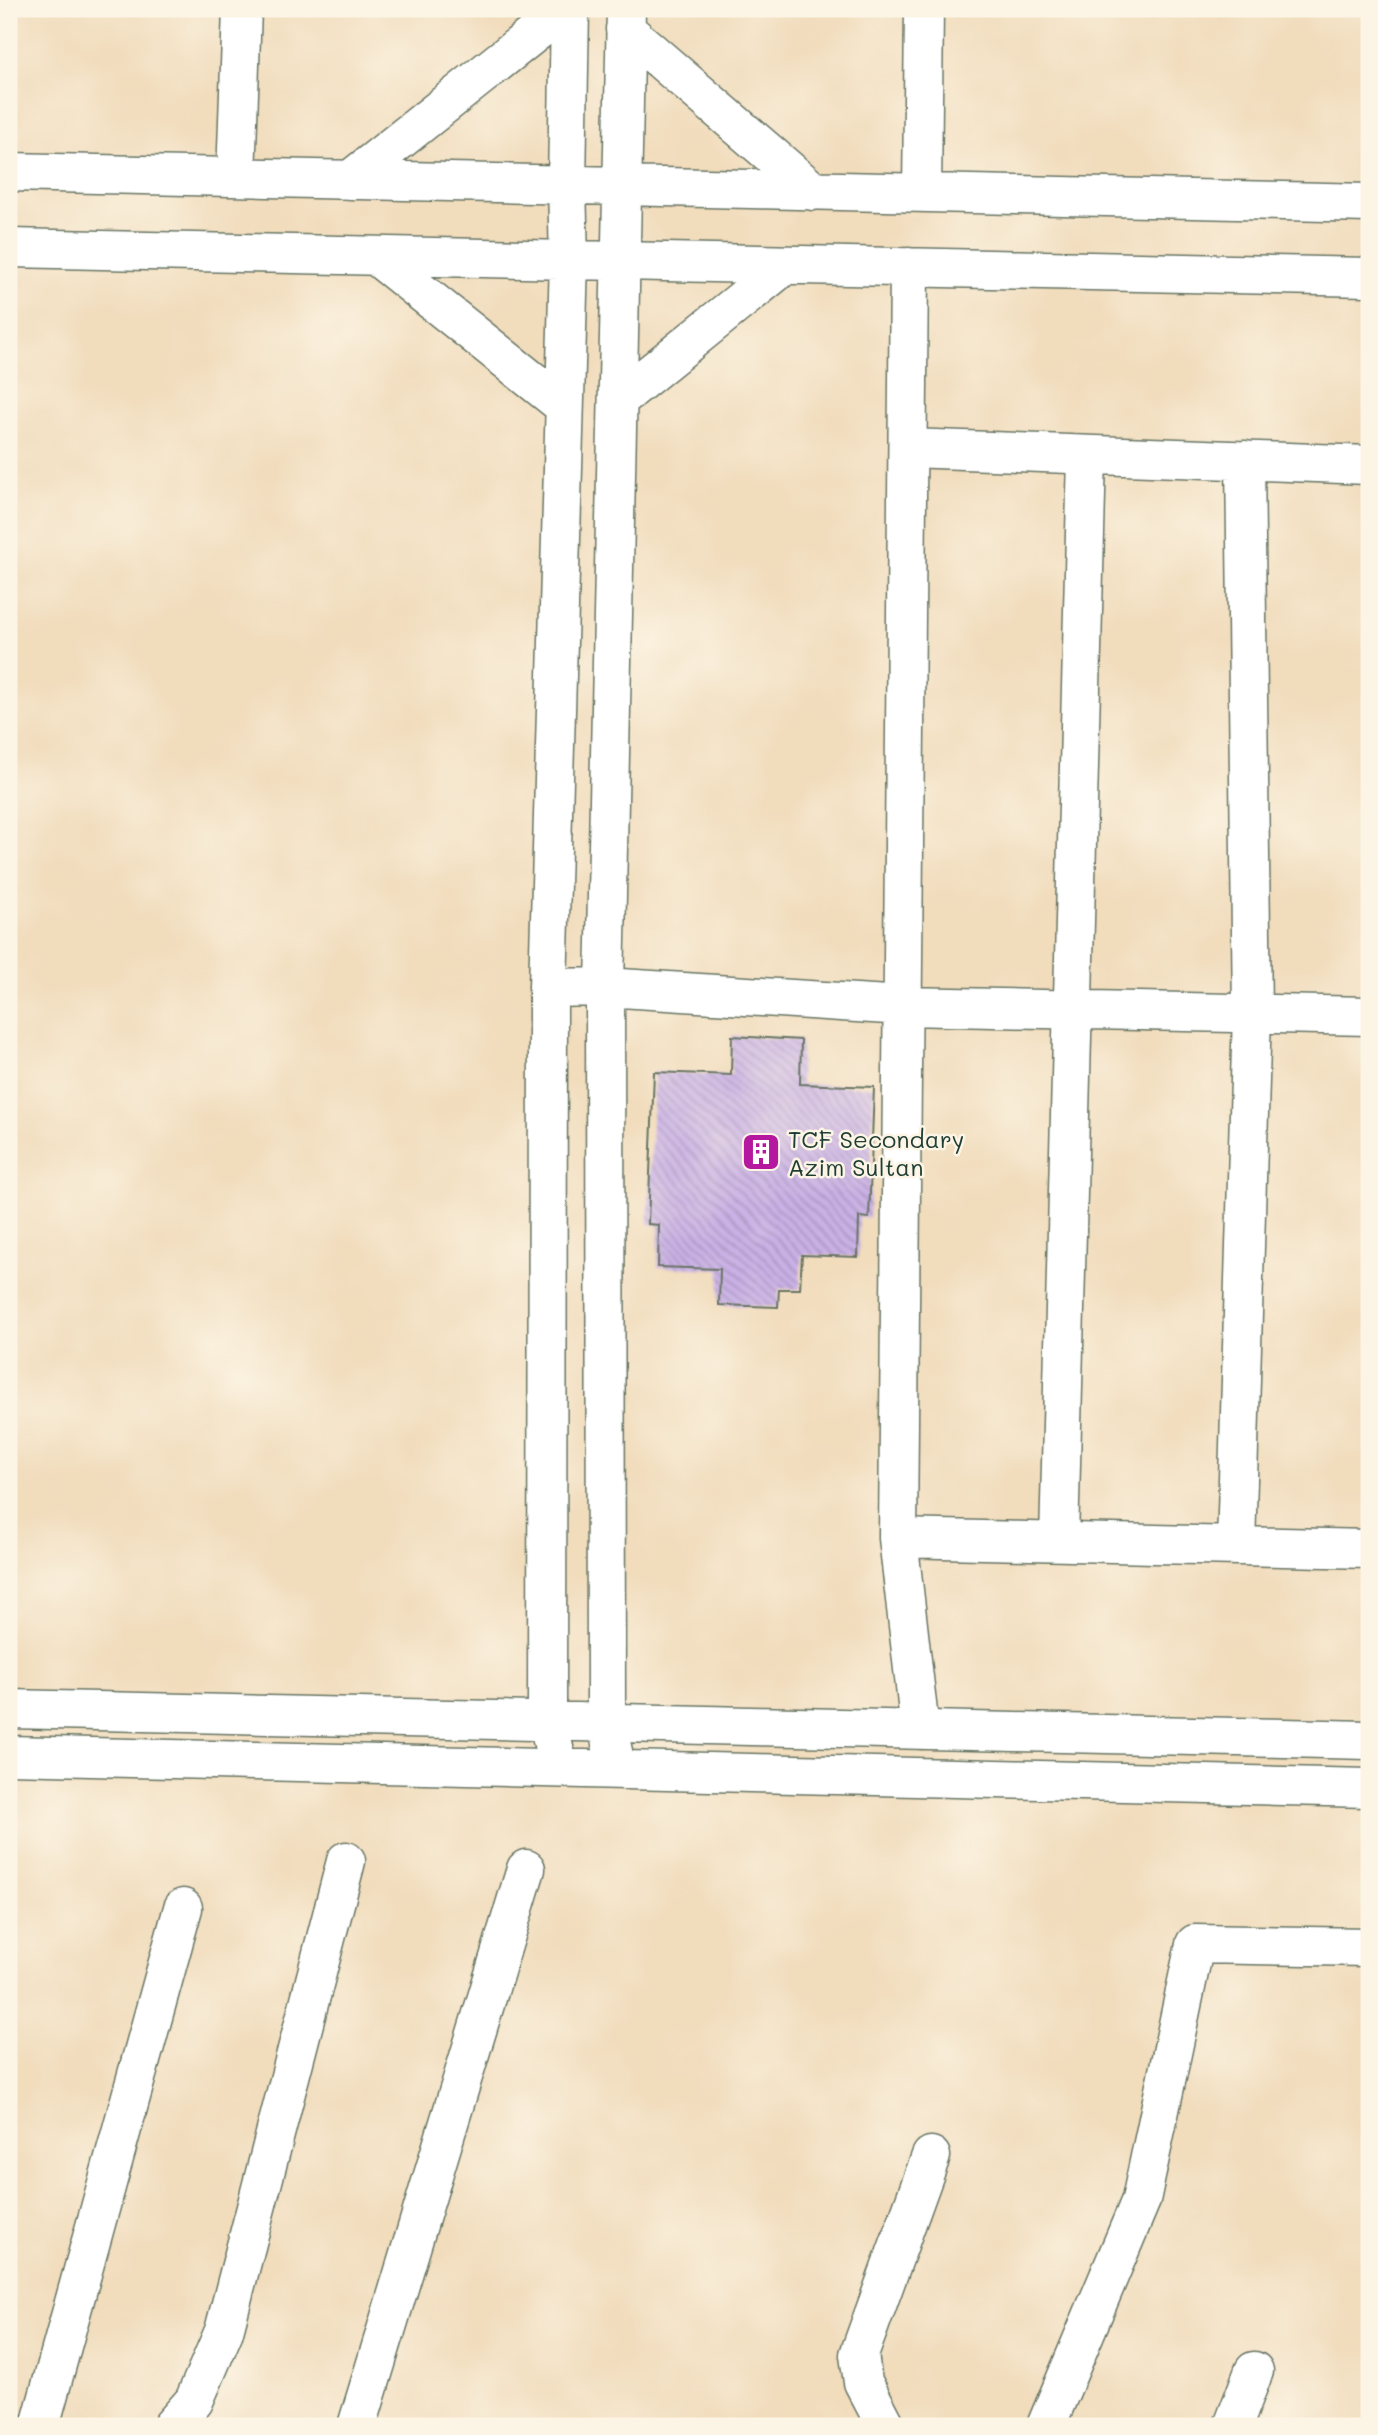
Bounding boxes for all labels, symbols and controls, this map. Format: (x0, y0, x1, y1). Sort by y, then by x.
place label: TCF Secondary Azim Sultan (788, 1123, 964, 1182)
building icon: TCF Secondary Azim Sultan (740, 1131, 782, 1173)

